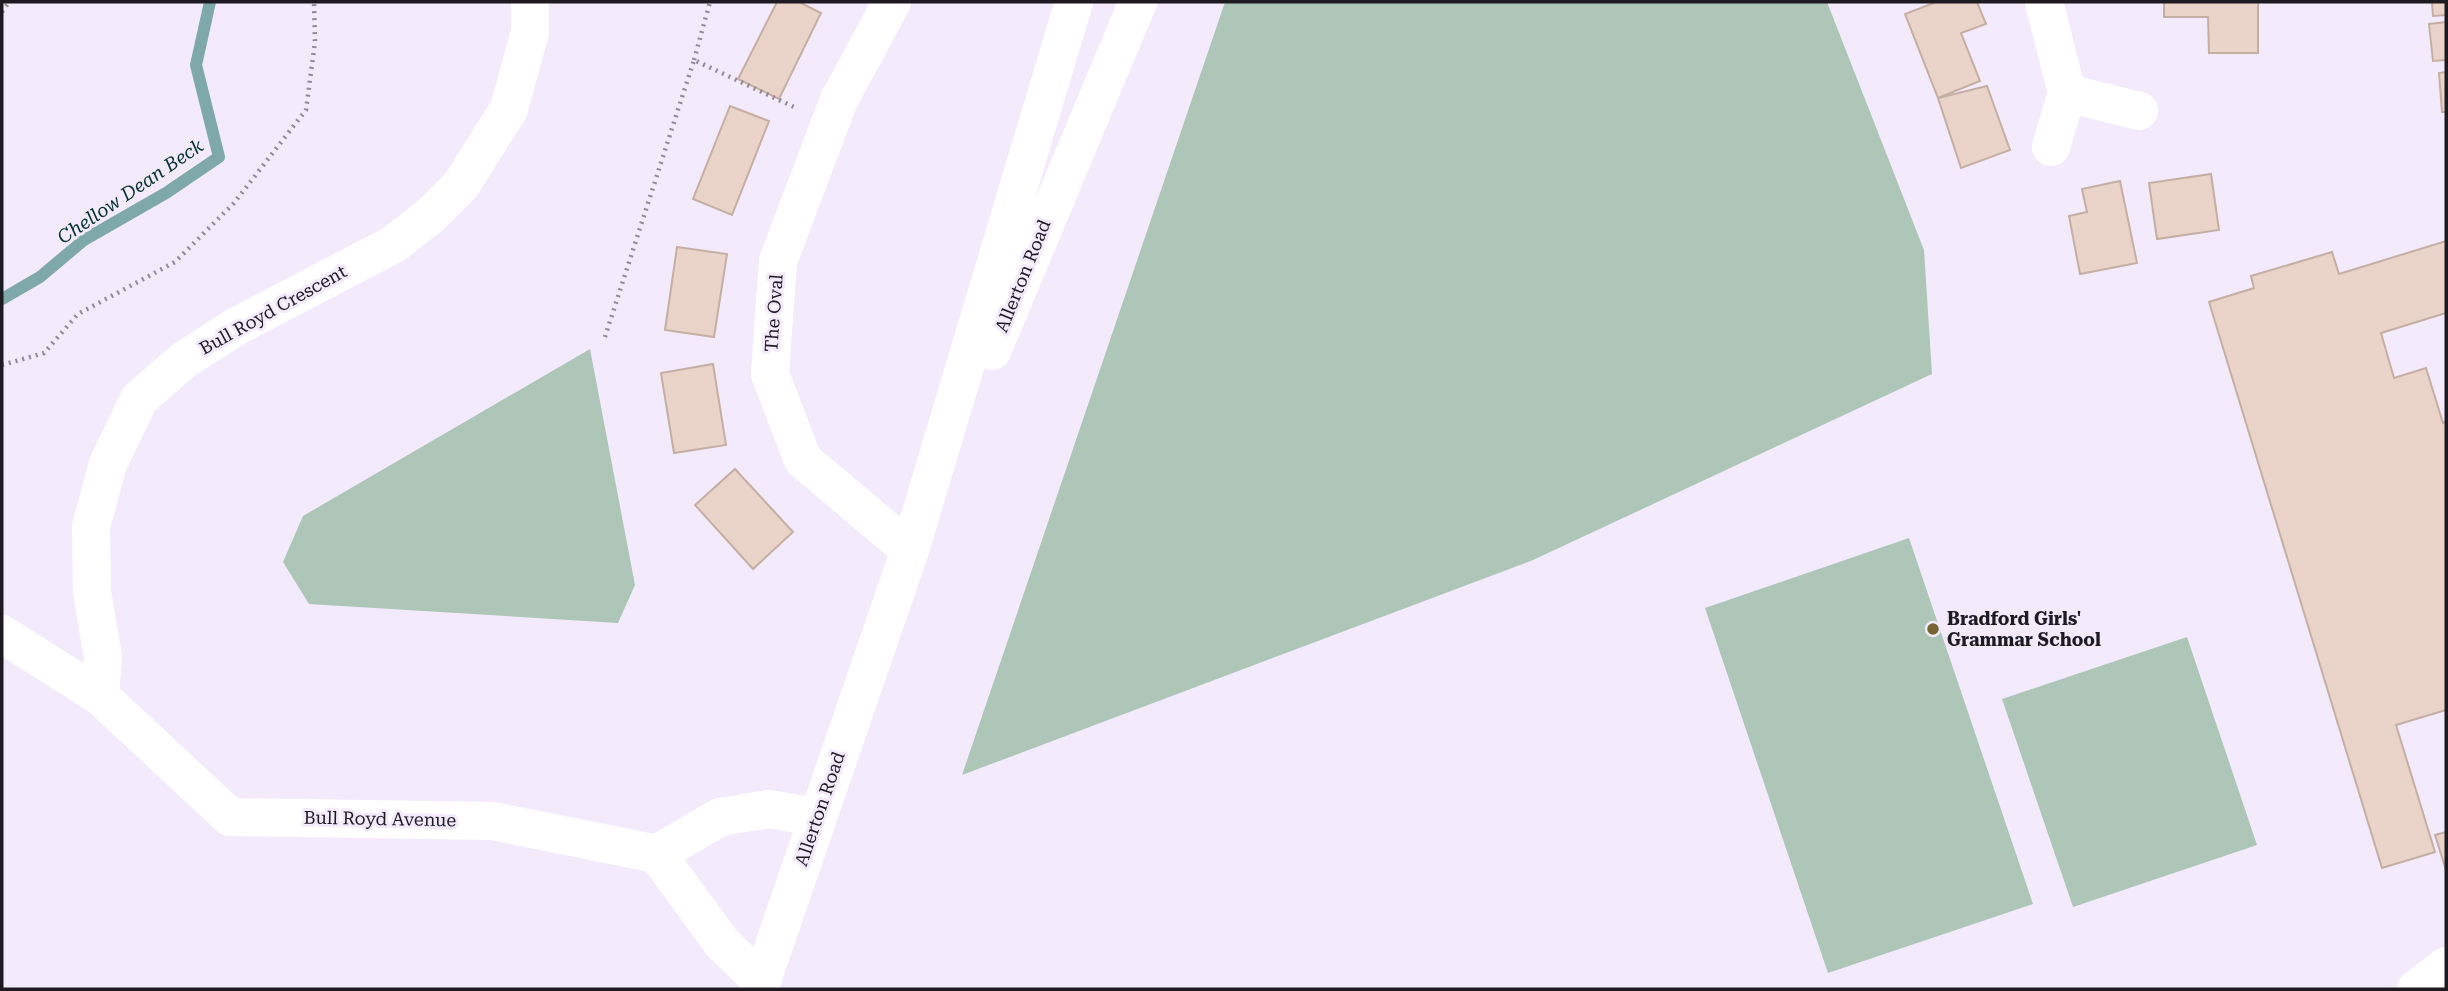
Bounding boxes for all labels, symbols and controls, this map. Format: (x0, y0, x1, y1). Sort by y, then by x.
water label: Chellow Dean Beck (53, 134, 208, 249)
street label: Allerton Road (990, 216, 1055, 335)
street label: Bull Royd Crescent (196, 260, 350, 359)
street label: The Oval (760, 273, 787, 353)
place label: Bradford Girls' Grammar School (1947, 608, 2101, 650)
marker: Bradford Girls' Grammar School (1925, 621, 1941, 637)
street label: Allerton Road (790, 748, 849, 869)
street label: Bull Royd Avenue (304, 807, 457, 830)

